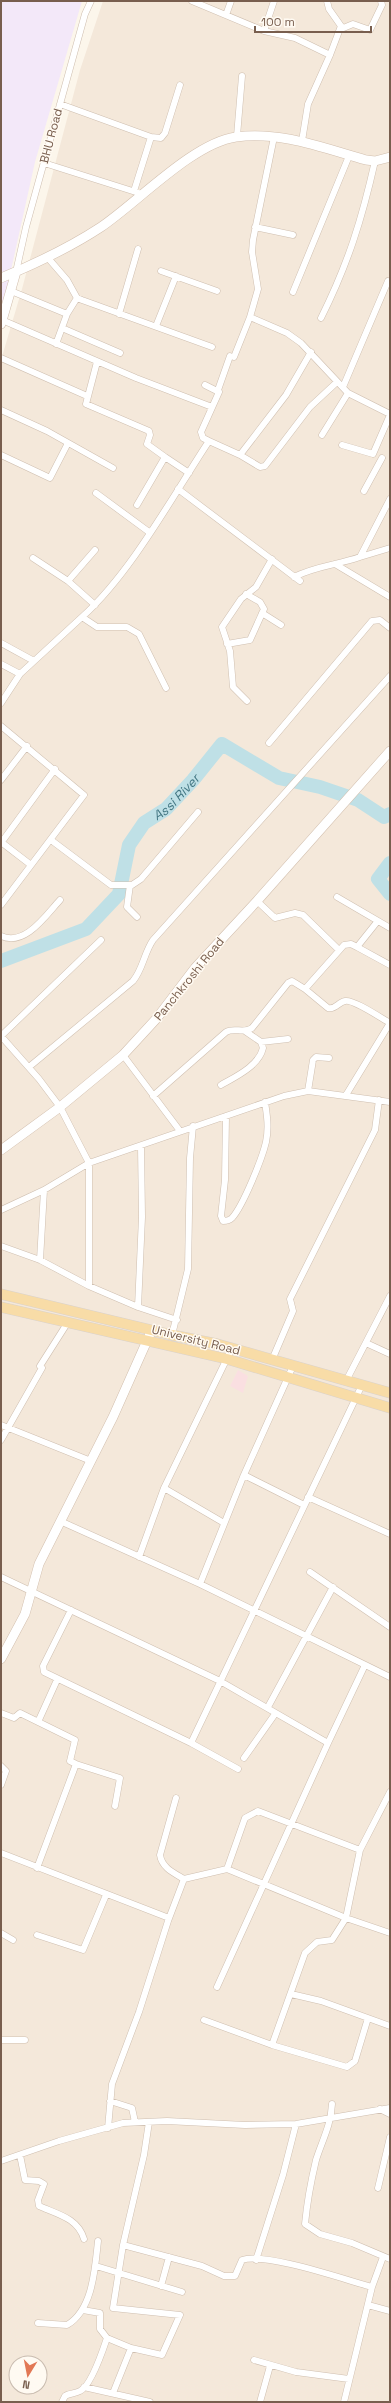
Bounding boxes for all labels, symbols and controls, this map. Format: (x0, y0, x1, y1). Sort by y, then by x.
scale bar (255, 8, 371, 34)
text: 100 m (261, 14, 295, 30)
street label: BHU Road (36, 107, 66, 165)
water label: Assi River (149, 769, 204, 824)
street label: Panchkroshi Road (150, 934, 228, 1024)
street label: University Road (150, 1321, 242, 1359)
north arrow (8, 2355, 48, 2395)
text: N (21, 2377, 31, 2392)

